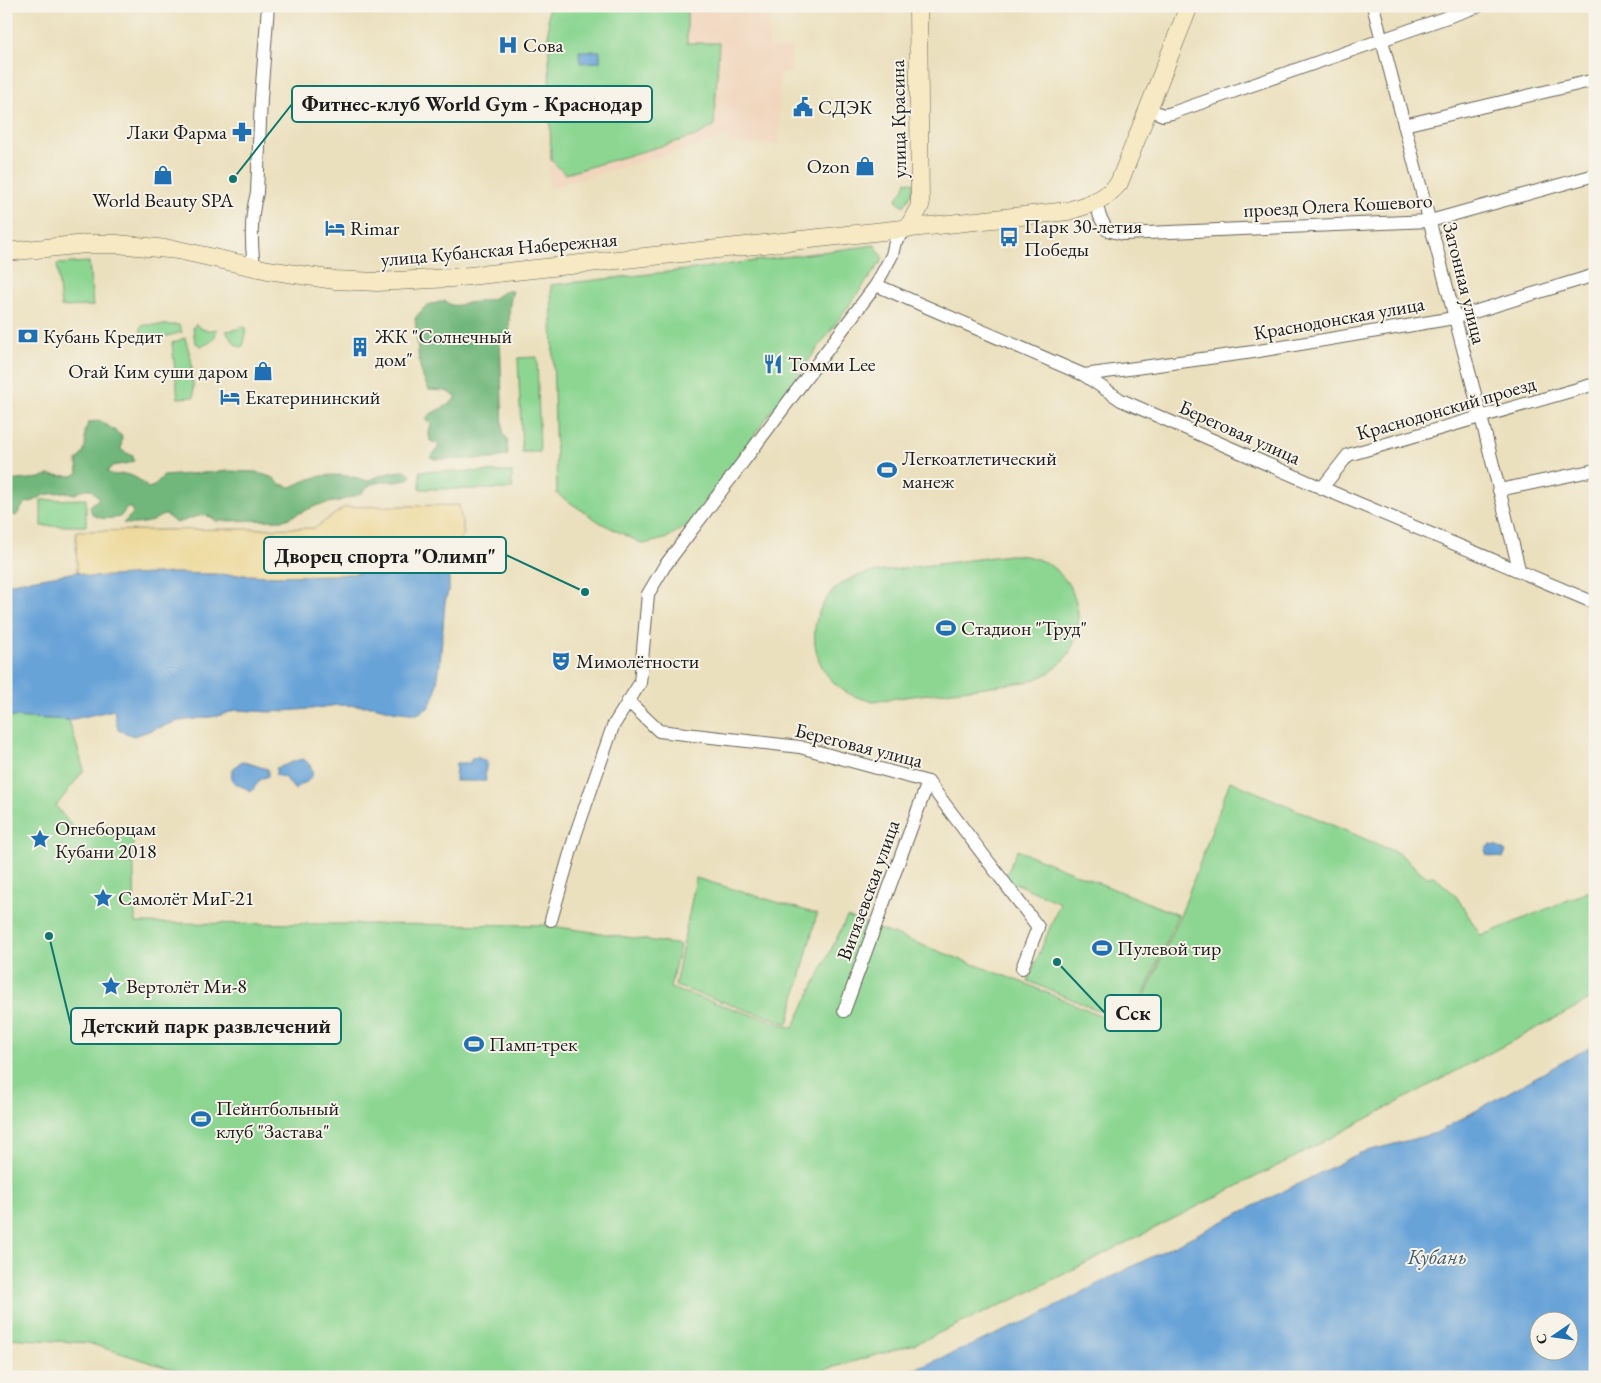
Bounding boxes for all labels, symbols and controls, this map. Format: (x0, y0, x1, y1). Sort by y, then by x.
place label: Сова (523, 32, 564, 58)
hospital icon: Сова (497, 34, 519, 56)
street label: улица Красина (884, 59, 912, 179)
callout: Фитнес-клуб World Gym - Краснодар (292, 86, 652, 122)
text: Фитнес-клуб World Gym - Краснодар (302, 90, 643, 117)
place label: СДЭК (818, 94, 873, 120)
public building icon: СДЭК (792, 96, 814, 118)
place label: Лаки Фарма (127, 119, 227, 145)
pharmacy icon: Лаки Фарма (231, 121, 253, 143)
place label: Ozon (807, 153, 850, 179)
shop icon: Ozon (854, 155, 876, 177)
shop icon: World Beauty SPA (152, 164, 174, 186)
place label: World Beauty SPA (92, 187, 234, 213)
street label: проезд Олега Кошевого (1243, 187, 1433, 223)
place label: Парк 30-летия Победы (1024, 213, 1142, 262)
place label: Rimar (350, 215, 400, 241)
hotel icon: Rimar (324, 217, 346, 239)
street label: Затонная улица (1437, 219, 1493, 347)
street label: улица Кубанская Набережная (379, 226, 619, 272)
bus stop icon: Парк 30-летия Победы (998, 226, 1020, 248)
street label: Краснодонская улица (1252, 290, 1426, 346)
place label: Кубань Кредит (43, 323, 163, 349)
place label: ЖК "Солнечный дом" (374, 323, 512, 372)
bank icon: Кубань Кредит (17, 325, 39, 347)
building icon: ЖК "Солнечный дом" (349, 336, 371, 358)
place label: Томми Lee (788, 351, 876, 377)
restaurant icon: Томми Lee (762, 353, 784, 375)
place label: Огай Ким суши даром (68, 358, 248, 384)
shop icon: Огай Ким суши даром (252, 360, 274, 382)
street label: Краснодонский проезд (1353, 370, 1539, 446)
place label: Екатерининский (245, 384, 381, 410)
hotel icon: Екатерининский (219, 386, 241, 408)
street label: Береговая улица (1175, 394, 1305, 470)
place label: Легкоатлетический манеж (902, 445, 1057, 494)
sports icon: Легкоатлетический манеж (876, 459, 898, 481)
callout: Дворец спорта "Олимп" (264, 537, 506, 573)
text: Дворец спорта "Олимп" (274, 542, 496, 569)
place label: Стадион "Труд" (961, 615, 1087, 641)
sports icon: Стадион "Труд" (935, 617, 957, 639)
place label: Мимолётности (576, 648, 700, 674)
theatre icon: Мимолётности (550, 650, 572, 672)
street label: Береговая улица (792, 717, 926, 773)
place label: Огнеборцам Кубани 2018 (55, 815, 157, 864)
street label: Витязевская улица (831, 816, 905, 964)
place icon: Огнеборцам Кубани 2018 (29, 828, 51, 850)
place label: Самолёт МиГ-21 (118, 885, 254, 911)
place icon: Самолёт МиГ-21 (92, 887, 114, 909)
place label: Пулевой тир (1117, 935, 1221, 961)
sports icon: Пулевой тир (1091, 937, 1113, 959)
place label: Вертолёт Ми-8 (126, 973, 247, 999)
place icon: Вертолёт Ми-8 (100, 975, 122, 997)
callout: Сск (1105, 995, 1161, 1031)
text: Сск (1115, 999, 1151, 1026)
callout: Детский парк развлечений (71, 1008, 341, 1044)
text: Детский парк развлечений (81, 1012, 331, 1039)
place label: Памп-трек (489, 1031, 578, 1057)
sports icon: Памп-трек (463, 1033, 485, 1055)
place label: Пейнтбольный клуб "Застава" (216, 1095, 339, 1144)
sports icon: Пейнтбольный клуб "Застава" (190, 1108, 212, 1130)
water label: Кубань (1406, 1243, 1467, 1270)
north arrow (1528, 1310, 1578, 1360)
text: С (1531, 1332, 1551, 1346)

